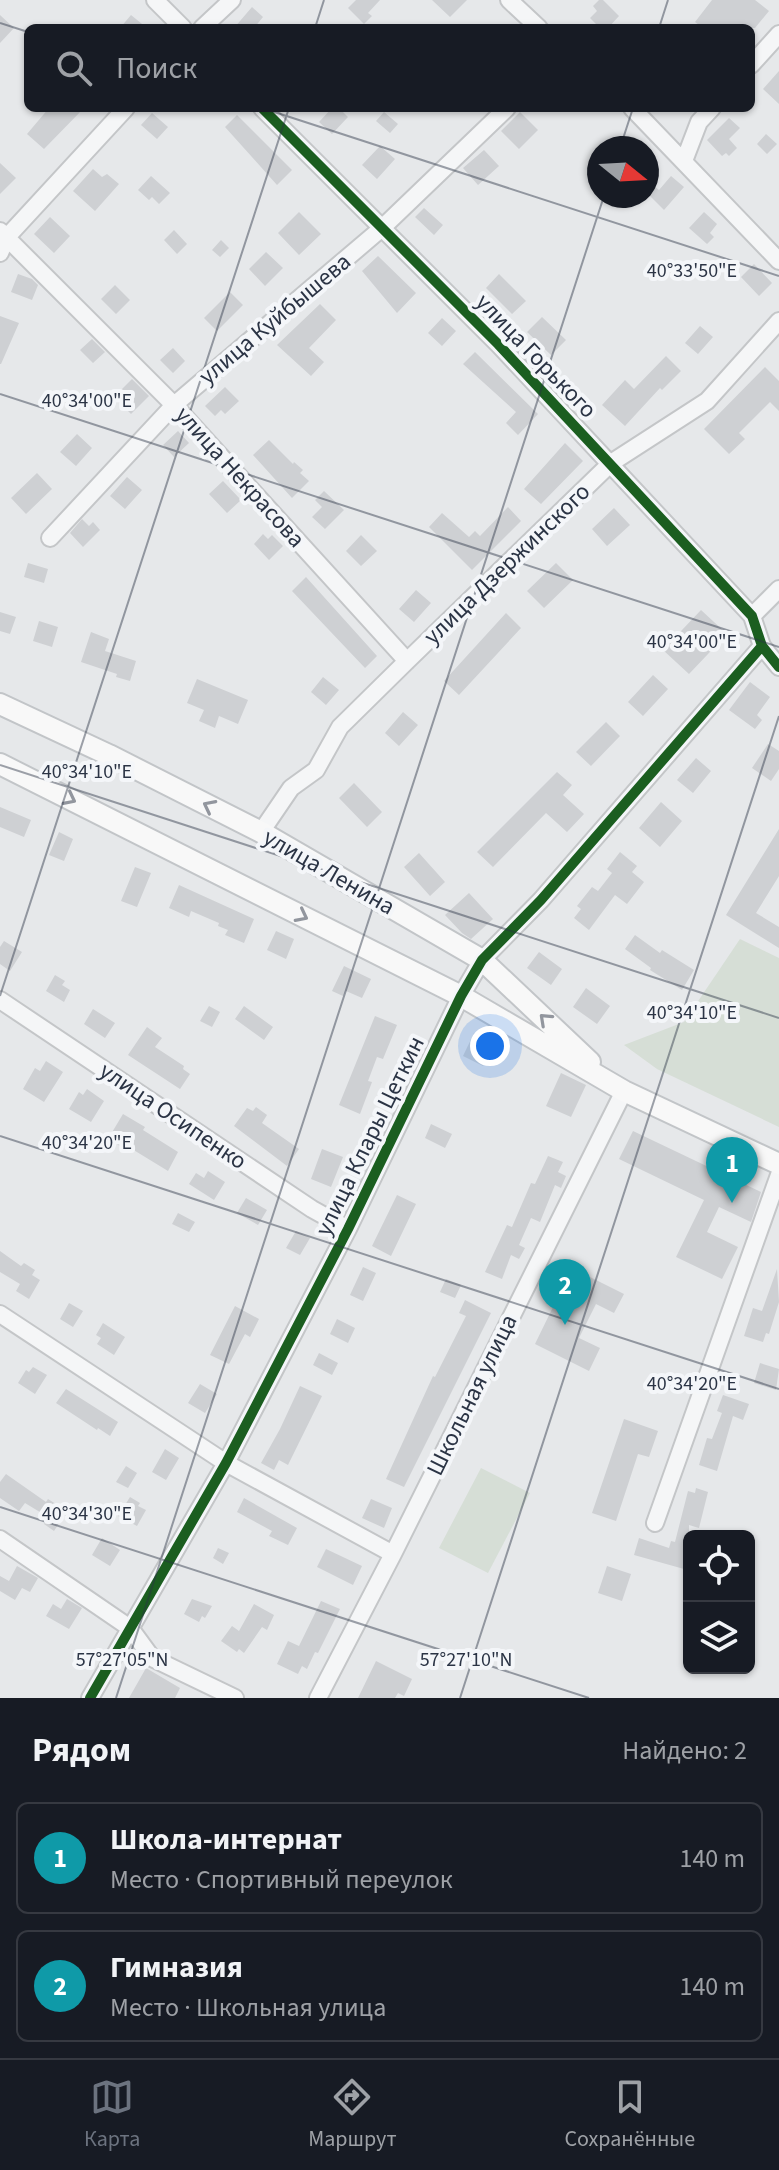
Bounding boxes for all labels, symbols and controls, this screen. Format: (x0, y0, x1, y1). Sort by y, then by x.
search box (24, 24, 755, 112)
icon: search (52, 46, 96, 90)
text: Поиск (116, 47, 197, 90)
north arrow (587, 136, 659, 208)
street label: улица Куйбышева (191, 245, 359, 393)
text: 40°33'50"E (647, 257, 737, 285)
street label: улица Горького (467, 286, 605, 426)
text: 40°34'00"E (42, 387, 132, 415)
street label: улица Некрасова (167, 398, 313, 556)
street label: улица Дзержинского (416, 475, 598, 653)
text: 40°34'00"E (647, 628, 737, 656)
text: 40°34'10"E (42, 758, 132, 786)
one-way arrow (61, 789, 76, 805)
one-way arrow (203, 800, 218, 816)
street label: улица Ленина (256, 820, 402, 924)
one-way arrow (293, 906, 308, 922)
text: 40°34'10"E (647, 999, 737, 1027)
one-way arrow (540, 1014, 554, 1029)
your location (470, 1026, 510, 1066)
street label: улица Клары Цеткин (306, 1030, 434, 1242)
street label: улица Осипенко (92, 1054, 254, 1178)
text: 40°34'20"E (42, 1129, 132, 1157)
pin: 1 (706, 1137, 758, 1203)
pin: 2 (539, 1259, 591, 1325)
street label: Школьная улица (418, 1308, 526, 1482)
text: 40°34'20"E (647, 1370, 737, 1398)
text: 40°34'30"E (42, 1500, 132, 1528)
map controls (683, 1530, 755, 1674)
button: locate (683, 1530, 755, 1602)
button: layers (683, 1602, 755, 1674)
text: 57°27'05"N (76, 1646, 168, 1674)
text: 57°27'10"N (420, 1646, 512, 1674)
text: Рядом (32, 1726, 131, 1775)
text: Найдено: 2 (622, 1732, 747, 1769)
text: Школа-интернат (110, 1818, 342, 1861)
text: 1 (53, 1840, 67, 1877)
text: 140 m (679, 1840, 745, 1877)
text: Место · Спортивный переулок (110, 1861, 453, 1898)
text: Гимназия (110, 1946, 243, 1989)
text: 2 (53, 1968, 67, 2005)
text: 140 m (679, 1968, 745, 2005)
text: Место · Школьная улица (110, 1989, 386, 2026)
tab: Карта (84, 2075, 140, 2155)
tab: Маршрут (308, 2075, 397, 2155)
tab: Сохранённые (564, 2075, 695, 2155)

